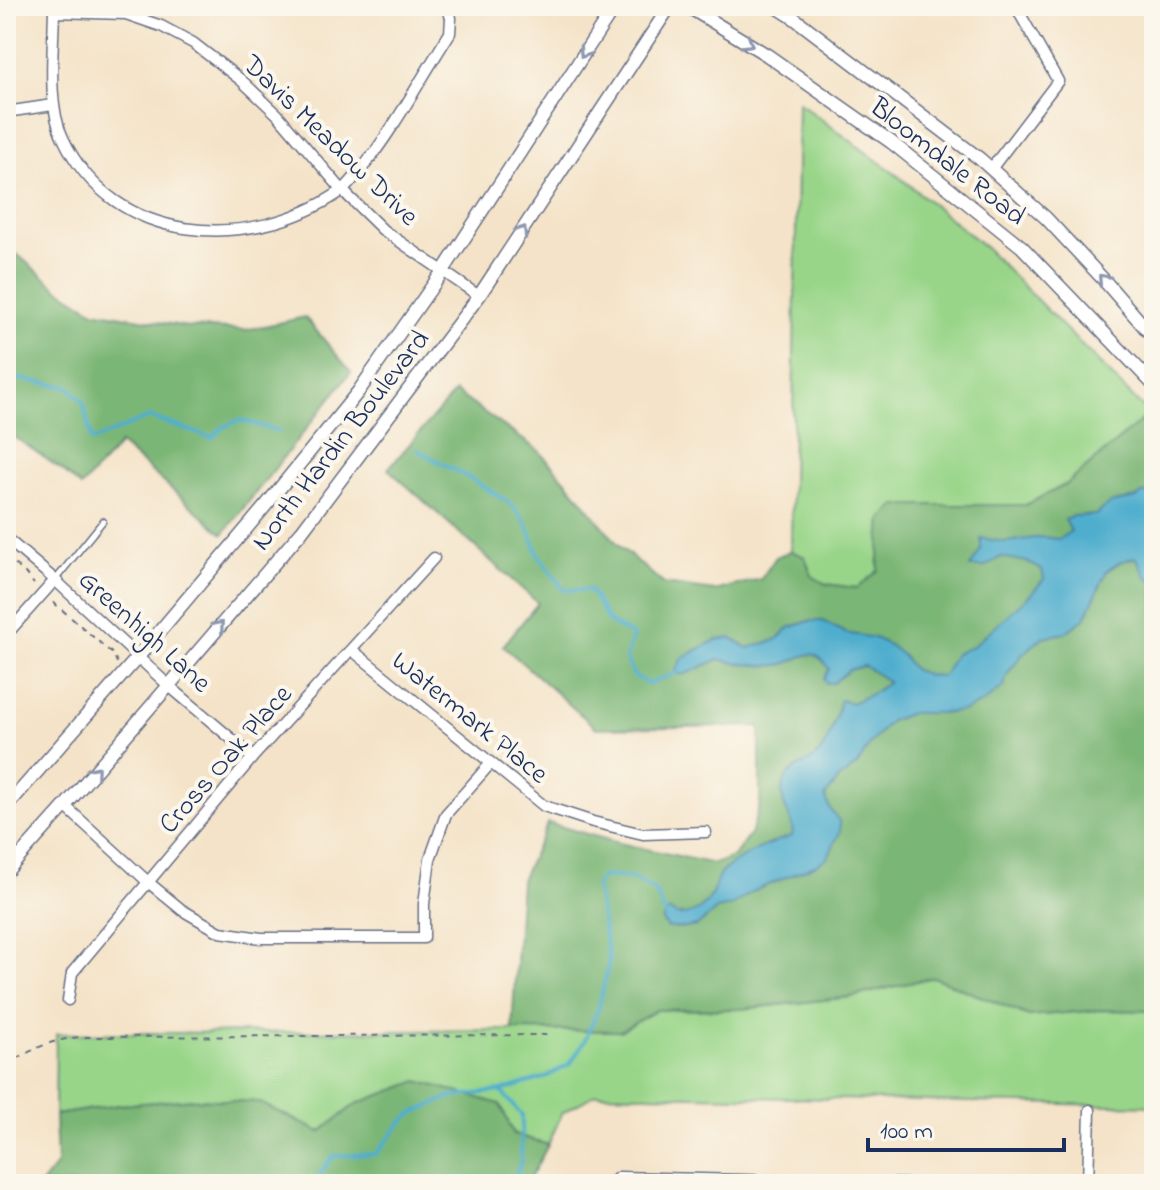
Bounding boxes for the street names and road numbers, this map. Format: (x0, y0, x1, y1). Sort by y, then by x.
street label: Davis Meadow Drive (231, 46, 427, 237)
street label: Bloomdale Road (859, 88, 1034, 237)
street label: North Hardin Boulevard (242, 322, 441, 560)
street label: Greenhigh Lane (68, 561, 220, 704)
street label: Watermark Place (381, 643, 556, 795)
street label: Cross Oak Place (150, 676, 303, 844)

